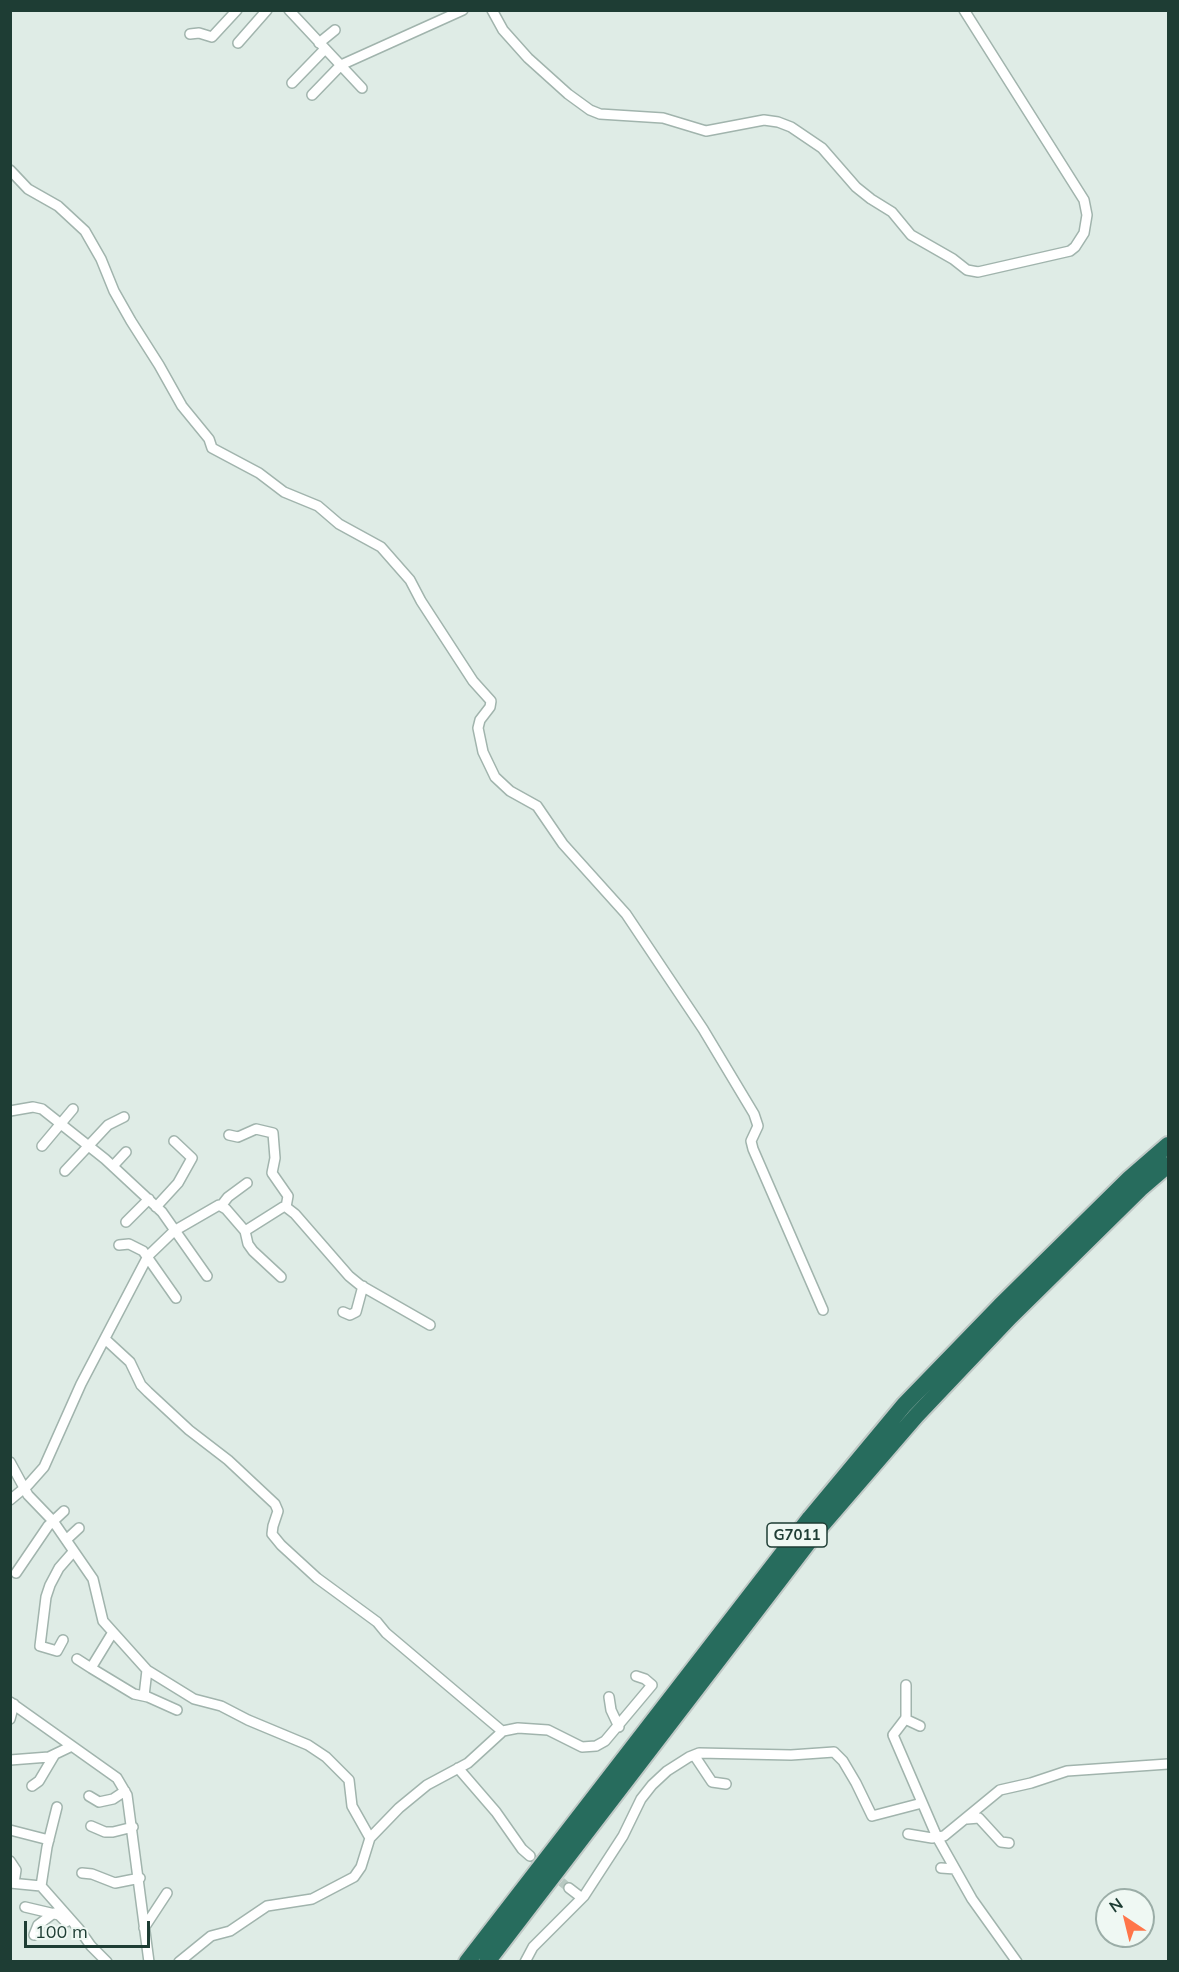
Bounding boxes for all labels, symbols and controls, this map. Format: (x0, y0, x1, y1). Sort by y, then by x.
road number: G7011 (767, 1523, 827, 1547)
north arrow (1095, 1888, 1155, 1948)
text: N (1105, 1893, 1127, 1917)
scale bar (27, 1909, 153, 1947)
text: 100 m (35, 1920, 88, 1943)

